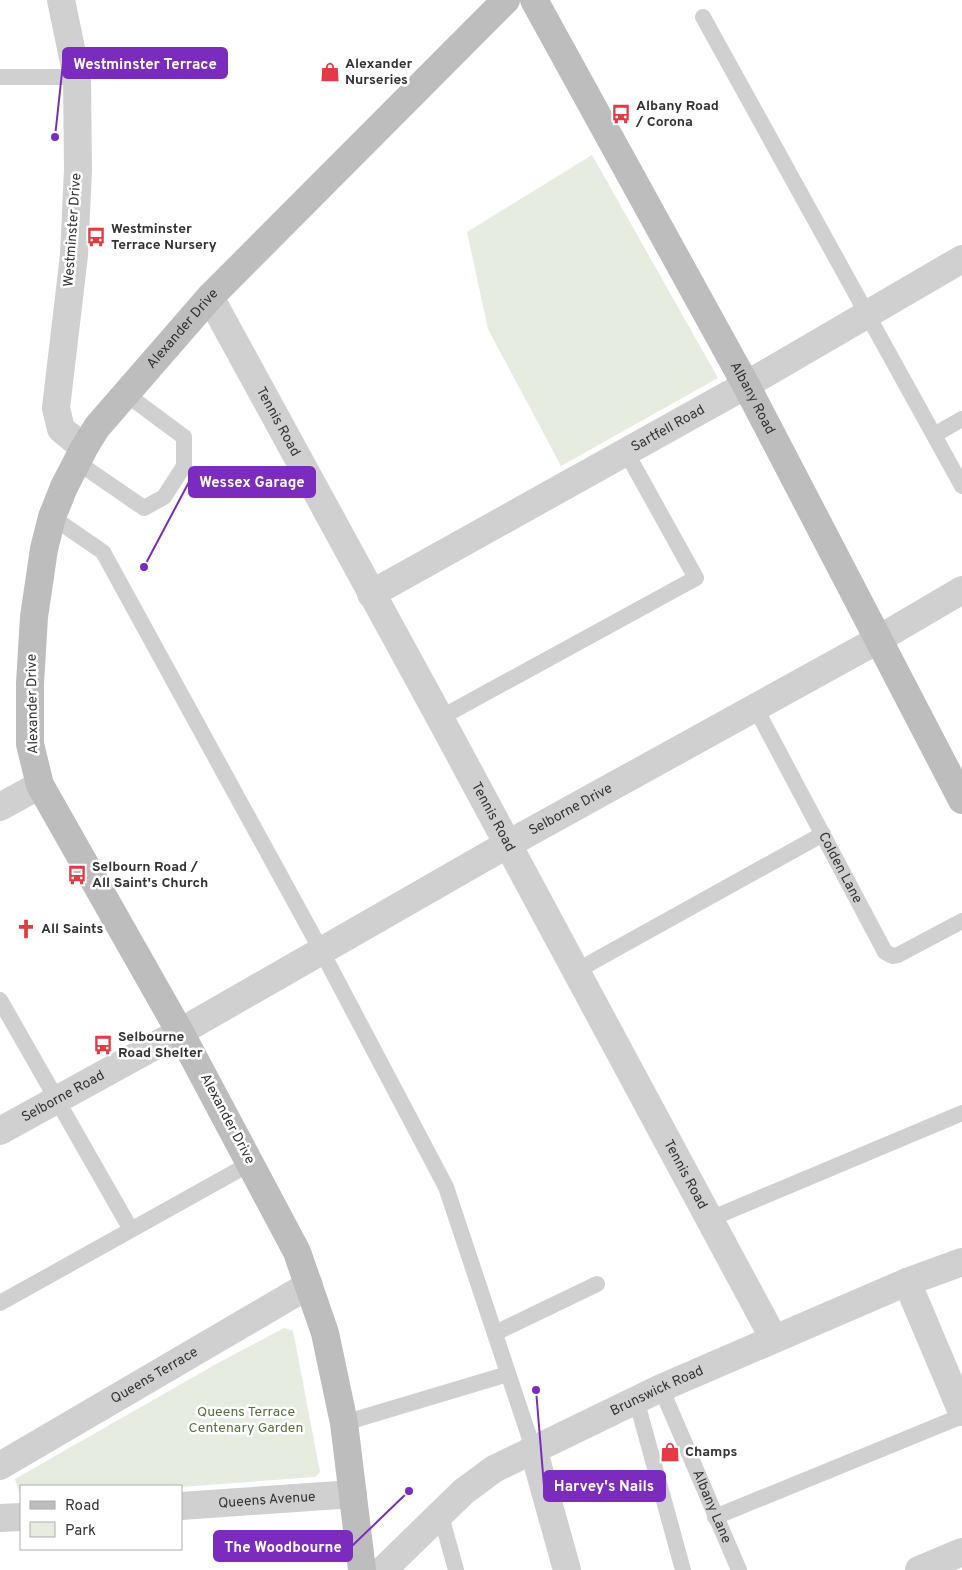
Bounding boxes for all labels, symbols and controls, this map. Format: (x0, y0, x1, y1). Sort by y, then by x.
callout: Westminster Terrace (63, 48, 227, 78)
text: Westminster Terrace (73, 56, 217, 75)
place label: Alexander Nurseries (345, 56, 413, 89)
shop icon: Alexander Nurseries (319, 61, 341, 83)
place label: Albany Road / Corona (635, 98, 719, 131)
bus stop icon: Albany Road / Corona (610, 103, 632, 125)
street label: Westminster Drive (61, 172, 85, 288)
place label: Westminster Terrace Nursery (111, 221, 217, 254)
bus stop icon: Westminster Terrace Nursery (85, 226, 107, 248)
street label: Alexander Drive (143, 285, 222, 372)
street label: Albany Road (726, 359, 779, 437)
street label: Tennis Road (252, 384, 304, 459)
street label: Sartfell Road (628, 401, 708, 456)
callout: Wessex Garage (189, 467, 315, 497)
text: Wessex Garage (199, 474, 305, 493)
street label: Alexander Drive (24, 654, 42, 754)
street label: Tennis Road (468, 779, 519, 855)
street label: Selborne Drive (526, 780, 615, 839)
street label: Colden Lane (814, 829, 866, 906)
place label: Selbourn Road / All Saint's Church (92, 859, 208, 892)
bus stop icon: Selbourn Road / All Saint's Church (66, 864, 88, 886)
church icon: All Saints (15, 918, 37, 940)
place label: All Saints (41, 921, 103, 938)
place label: Selbourne Road Shelter (118, 1029, 203, 1062)
bus stop icon: Selbourne Road Shelter (92, 1034, 114, 1056)
street label: Selborne Road (19, 1067, 107, 1126)
street label: Alexander Drive (196, 1071, 258, 1167)
street label: Tennis Road (660, 1137, 711, 1212)
street label: Queens Terrace (108, 1343, 201, 1408)
street label: Brunswick Road (608, 1362, 706, 1420)
park label: Queens Terrace Centenary Garden (189, 1404, 303, 1437)
shop icon: Champs (659, 1441, 681, 1463)
place label: Champs (685, 1444, 737, 1461)
street label: Albany Lane (689, 1467, 735, 1546)
callout: Harvey's Nails (544, 1471, 665, 1501)
text: Harvey's Nails (554, 1478, 654, 1497)
legend (20, 1485, 182, 1550)
street label: Queens Avenue (218, 1488, 316, 1512)
text: Road (65, 1497, 100, 1516)
text: Park (65, 1522, 96, 1541)
callout: The Woodbourne (214, 1531, 352, 1561)
text: The Woodbourne (224, 1539, 342, 1558)

